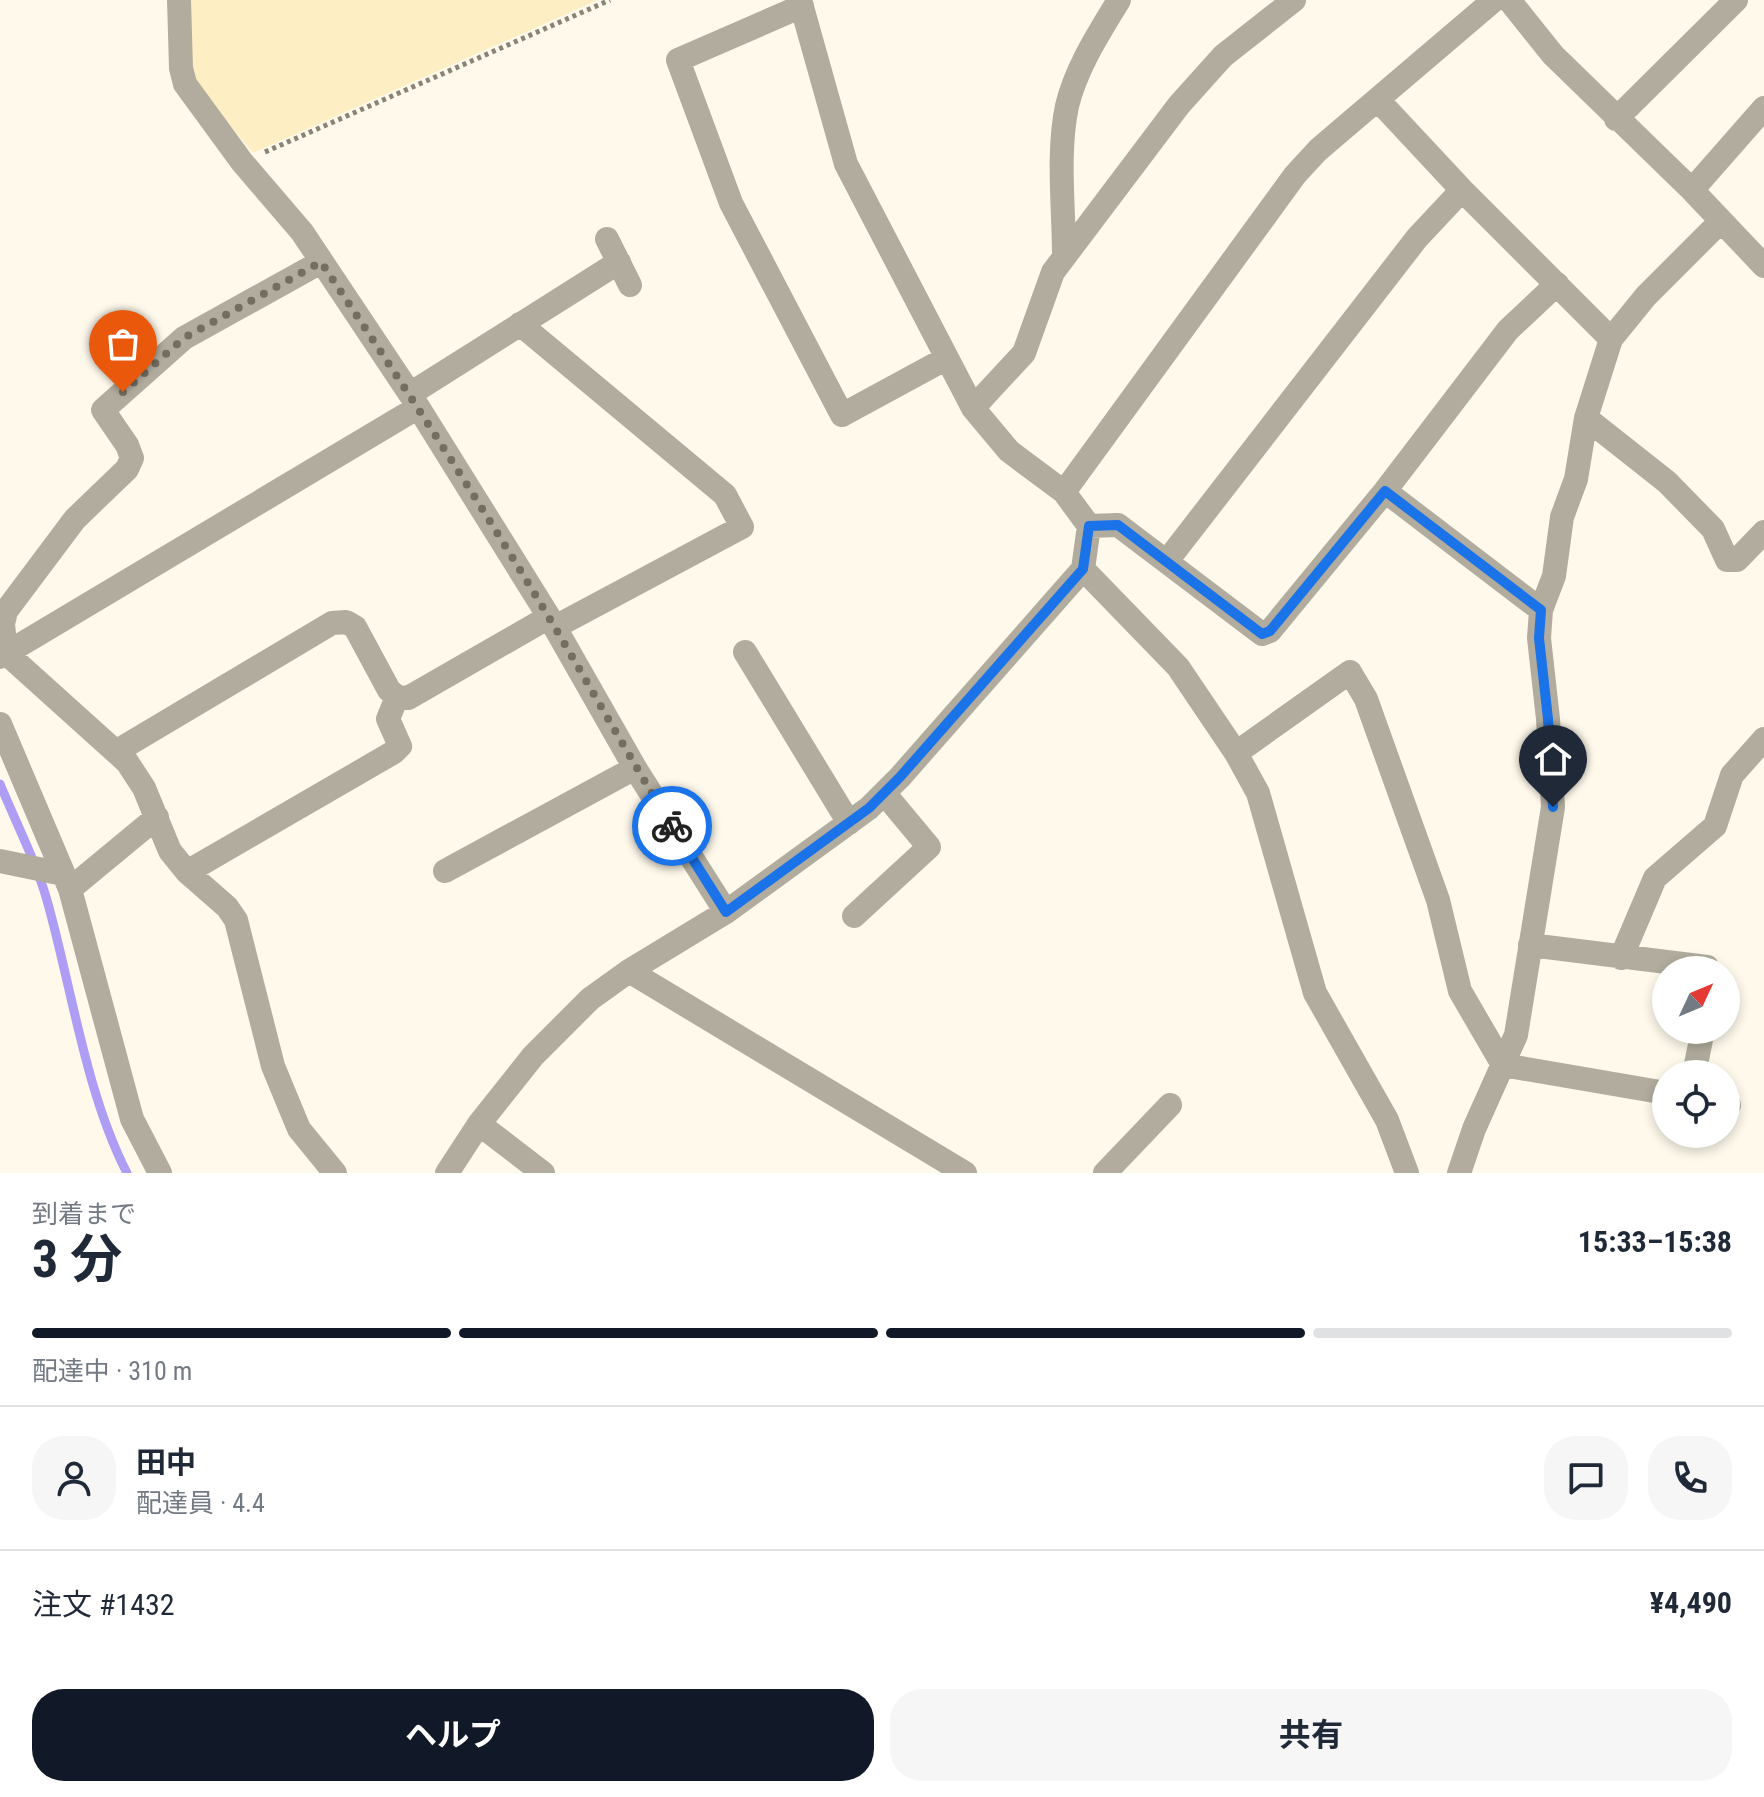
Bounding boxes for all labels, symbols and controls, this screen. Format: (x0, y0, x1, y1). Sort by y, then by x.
pin (89, 310, 157, 392)
icon: bag (101, 322, 145, 366)
pin (1519, 725, 1587, 807)
icon: home (1531, 737, 1575, 781)
courier (632, 786, 712, 866)
icon: bike (650, 804, 694, 848)
north arrow (1652, 956, 1740, 1044)
map controls (1652, 956, 1740, 1148)
button: locate (1652, 1060, 1740, 1148)
text: 到着まで (32, 1199, 136, 1229)
text: 15:33–15:38 (1578, 1224, 1732, 1259)
text: 3 分 (32, 1229, 122, 1290)
text: 配達中 · 310 m (32, 1356, 192, 1386)
button: person (32, 1436, 116, 1520)
button: chat (1544, 1436, 1628, 1520)
button: phone (1648, 1436, 1732, 1520)
text: 田中 (136, 1445, 196, 1480)
text: 配達員 · 4.4 (136, 1488, 265, 1518)
text: ¥4,490 (1650, 1585, 1732, 1620)
text: 注文 #1432 (32, 1587, 175, 1622)
button: ヘルプ (32, 1689, 874, 1781)
button: 共有 (890, 1689, 1732, 1781)

